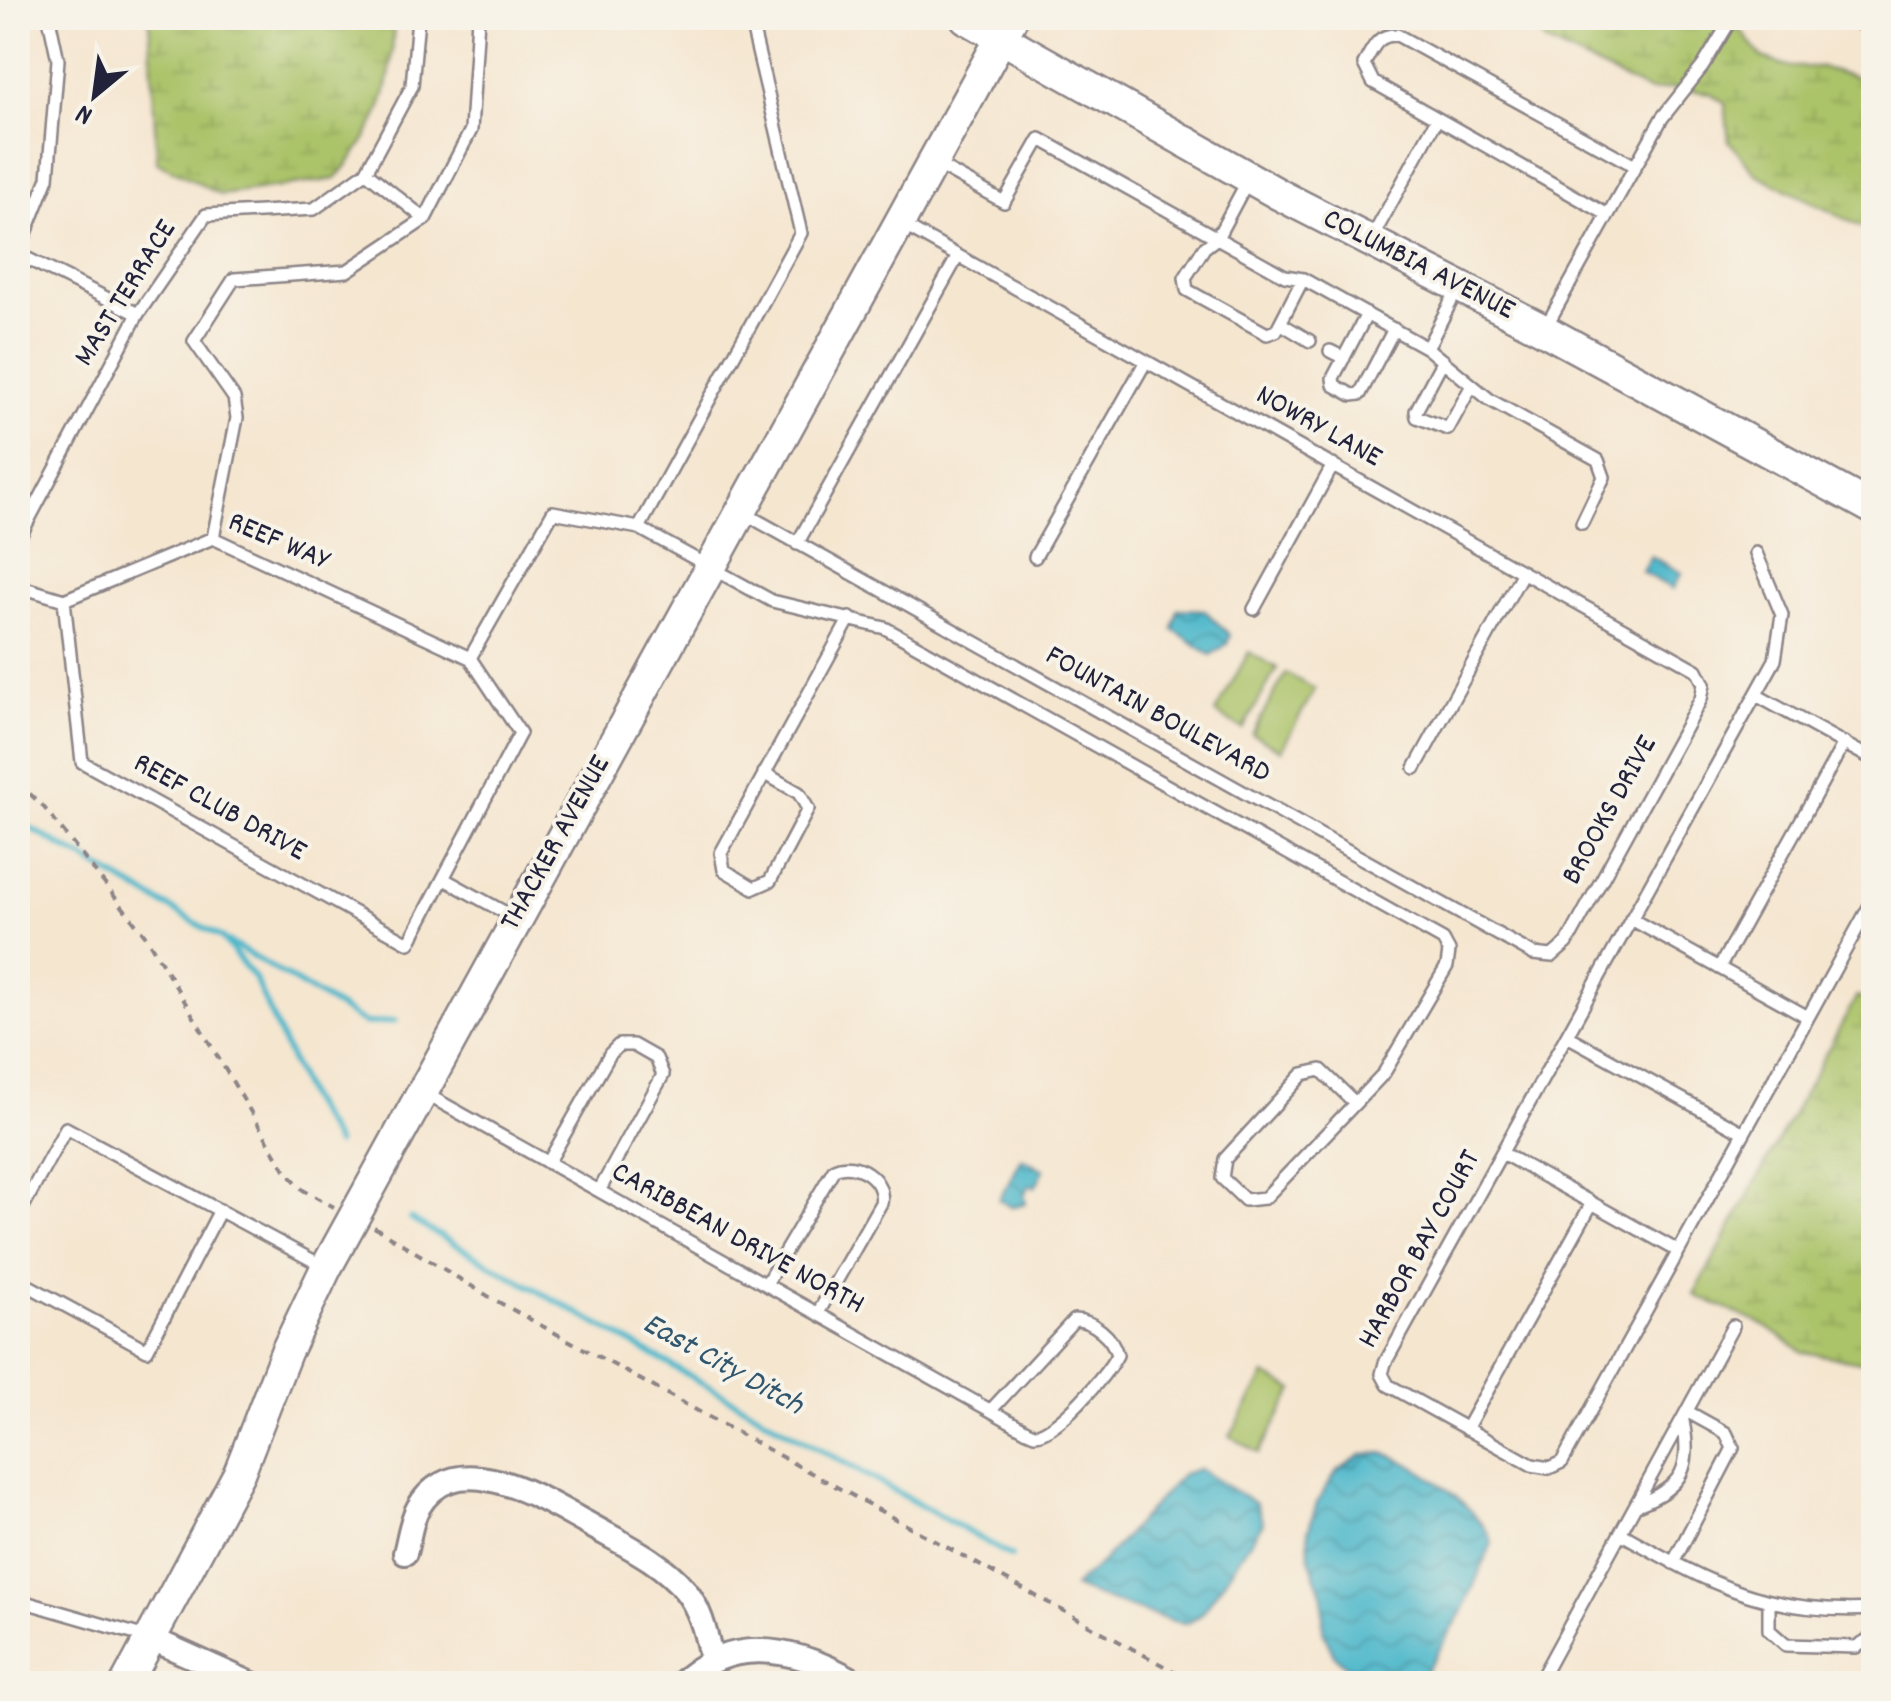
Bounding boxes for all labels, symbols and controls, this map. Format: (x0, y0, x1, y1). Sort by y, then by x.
north arrow (45, 45, 145, 145)
text: N (70, 92, 101, 133)
street label: COLUMBIA AVENUE (1314, 199, 1522, 333)
street label: MAST TERRACE (65, 212, 189, 376)
street label: NOWRY LANE (1247, 376, 1389, 481)
street label: REEF WAY (220, 502, 336, 584)
street label: FOUNTAIN BOULEVARD (1036, 636, 1278, 796)
street label: BROOKS DRIVE (1552, 728, 1670, 893)
street label: REEF CLUB DRIVE (125, 744, 314, 875)
street label: THACKER AVENUE (491, 748, 623, 940)
street label: HARBOR BAY COURT (1349, 1143, 1493, 1357)
street label: CARIBBEAN DRIVE NORTH (603, 1152, 871, 1328)
water label: East City Ditch (633, 1303, 812, 1430)

